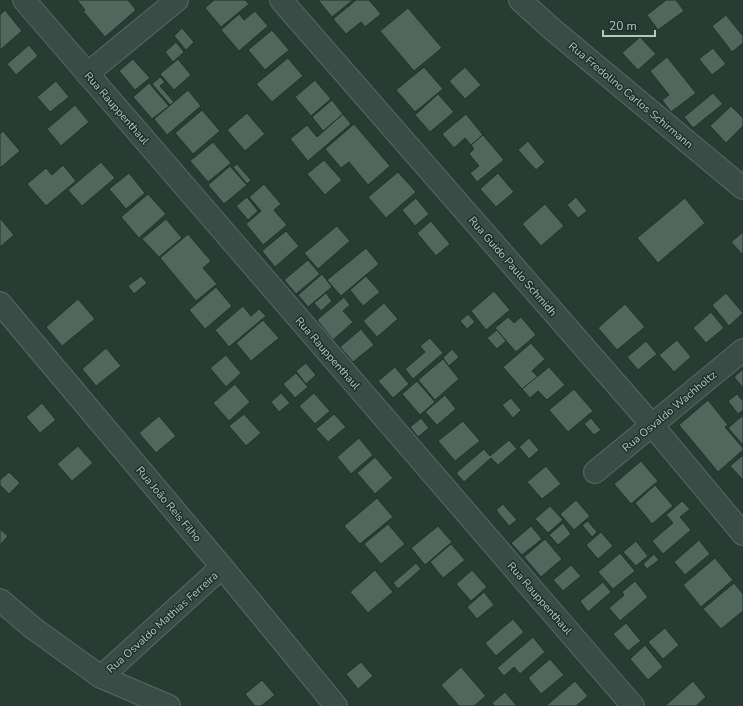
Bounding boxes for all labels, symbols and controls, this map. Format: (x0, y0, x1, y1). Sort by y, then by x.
scale bar (603, 12, 655, 38)
text: 20 m (609, 18, 637, 34)
street label: Rua Fredolino Carlos Schirmann (565, 39, 696, 152)
street label: Rua Rauppenthaul (81, 69, 153, 148)
street label: Rua Guido Paulo Schmidh (465, 213, 560, 319)
street label: Rua Rauppenthaul (292, 314, 364, 393)
street label: Rua Osvaldo Wachholtz (619, 367, 720, 455)
street label: Rua João Reis Filho (132, 463, 205, 545)
street label: Rua Rauppenthaul (504, 559, 576, 638)
street label: Rua Osvaldo Mathias Ferreira (103, 568, 221, 677)

